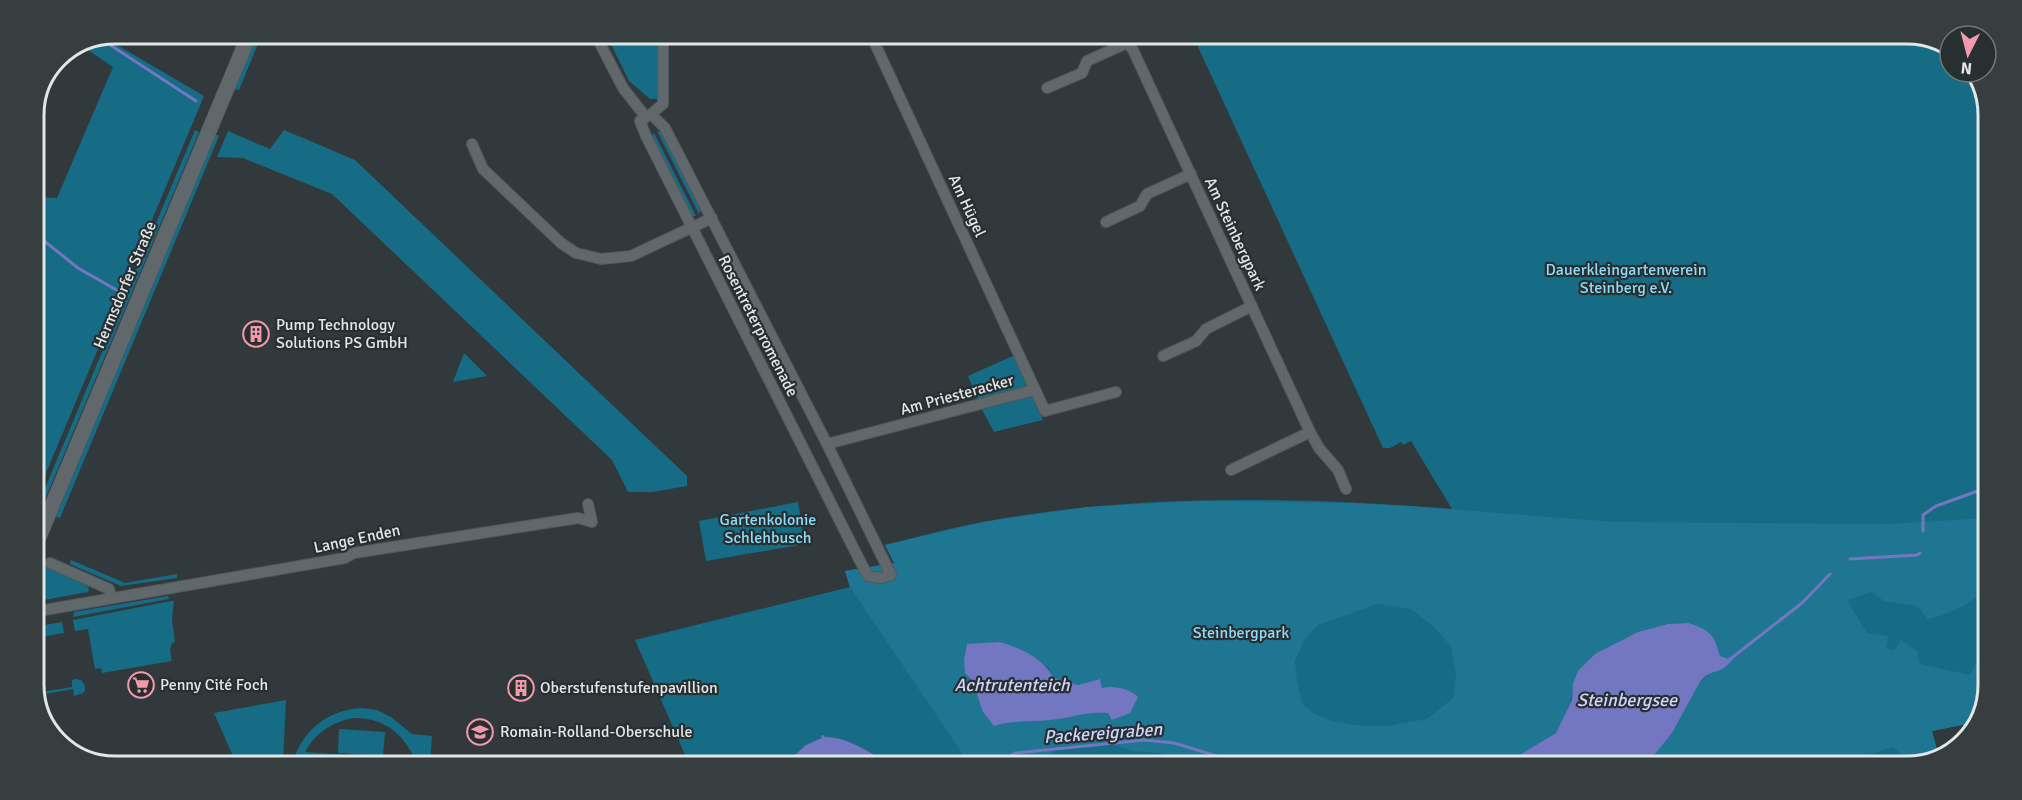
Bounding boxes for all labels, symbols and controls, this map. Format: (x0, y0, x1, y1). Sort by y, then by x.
north arrow (1938, 24, 1998, 84)
text: N (1960, 57, 1973, 78)
street label: Am Hügel (944, 172, 990, 241)
street label: Am Steinbergpark (1200, 174, 1270, 294)
street label: Hermsdorfer Straße (89, 218, 161, 352)
street label: Rosentreterpromenade (714, 252, 802, 400)
park label: Dauerkleingartenverein Steinberg e.V. (1546, 260, 1706, 298)
place label: Pump Technology Solutions PS GmbH (276, 315, 408, 353)
building icon: Pump Technology Solutions PS GmbH (241, 319, 271, 349)
street label: Am Priesteracker (898, 370, 1016, 420)
park label: Gartenkolonie Schlehbusch (720, 510, 816, 548)
street label: Lange Enden (312, 520, 402, 558)
park label: Steinbergpark (1193, 623, 1289, 643)
supermarket icon: Penny Cité Foch (126, 670, 156, 700)
building icon: Oberstufenstufenpavillion (506, 673, 536, 703)
water label: Achtrutenteich (954, 674, 1071, 696)
place label: Penny Cité Foch (160, 675, 268, 695)
place label: Oberstufenstufenpavillion (540, 678, 718, 698)
water label: Steinbergsee (1577, 689, 1678, 711)
school or university icon: Romain-Rolland-Oberschule (465, 717, 495, 747)
water label: Packereigraben (1043, 718, 1164, 748)
place label: Romain-Rolland-Oberschule (500, 722, 693, 742)

